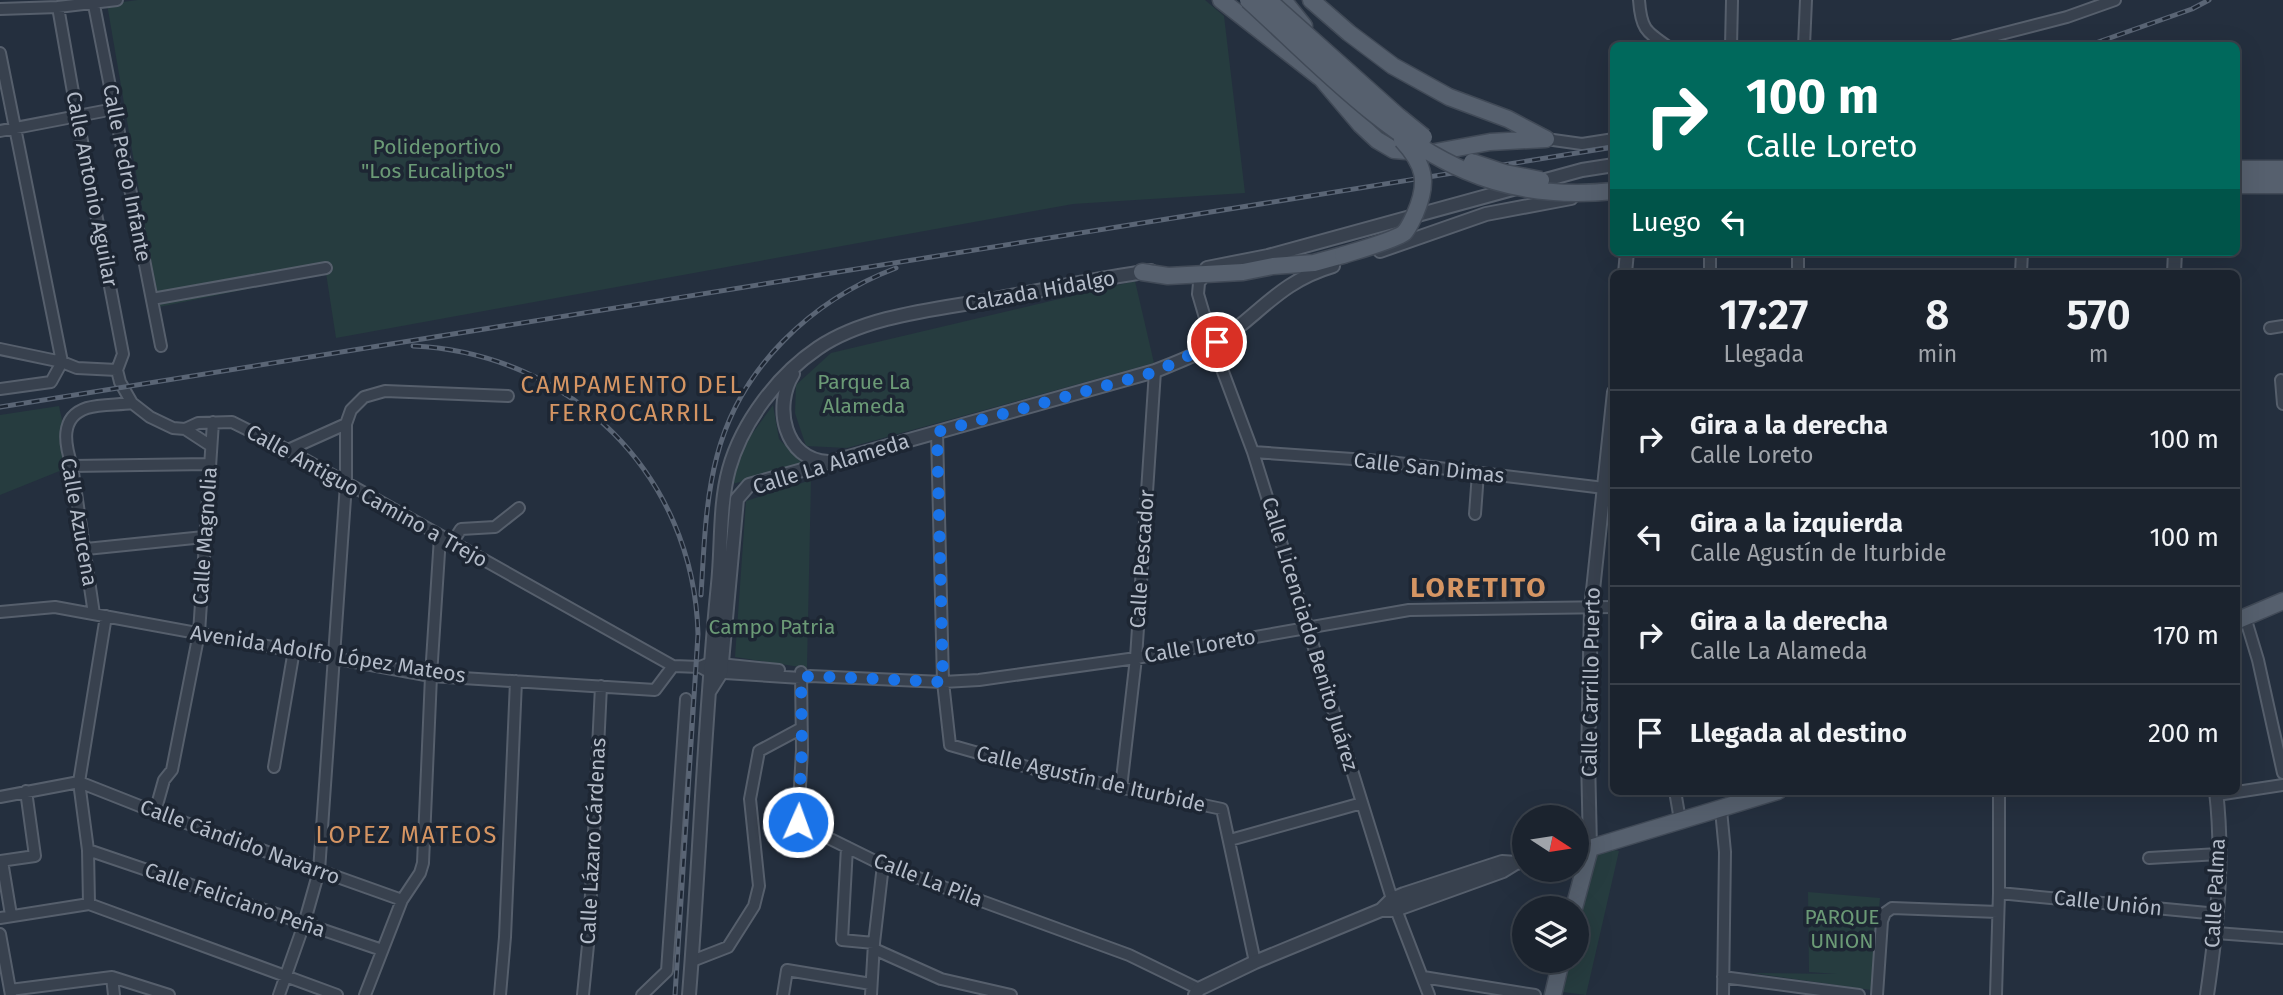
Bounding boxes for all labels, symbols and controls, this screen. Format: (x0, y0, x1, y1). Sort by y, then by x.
text: 100 m (1746, 67, 1879, 126)
icon: right (1631, 70, 1722, 161)
street label: Calle Pedro Infante (97, 82, 157, 264)
street label: Calle Antonio Aguilar (60, 89, 124, 289)
text: Calle Loreto (1746, 127, 1918, 165)
park label: Polideportivo "Los Eucaliptos" (361, 134, 513, 184)
icon: left (1715, 203, 1753, 241)
text: Luego (1631, 207, 1701, 238)
street label: Calzada Hidalgo (963, 265, 1117, 317)
text: 17:27 (1719, 290, 1808, 340)
text: 8 (1925, 290, 1949, 340)
text: 570 (2066, 290, 2131, 340)
pin (1187, 312, 1247, 372)
icon: arrive (1198, 323, 1236, 361)
text: Llegada (1723, 340, 1804, 368)
text: min (1918, 340, 1957, 368)
text: m (2089, 340, 2108, 368)
park label: Parque La Alameda (817, 369, 911, 419)
district label: CAMPAMENTO DEL FERROCARRIL (521, 371, 743, 427)
text: Gira a la derecha (1690, 410, 1888, 441)
street label: Calle Antiguo Camino a Trejo (242, 419, 492, 573)
icon: right (1631, 420, 1669, 458)
text: 100 m (2150, 424, 2219, 455)
street label: Calle La Alameda (750, 428, 912, 500)
text: Calle Loreto (1690, 441, 1813, 469)
street label: Calle San Dimas (1352, 447, 1506, 489)
street label: Calle Azucena (55, 456, 103, 588)
street label: Calle Magnolia (187, 466, 223, 606)
street label: Calle Pescador (1124, 489, 1160, 629)
street label: Calle Licenciado Benito Juárez (1256, 494, 1364, 774)
text: Gira a la izquierda (1690, 508, 1903, 539)
icon: left (1631, 518, 1669, 556)
text: 100 m (2150, 522, 2219, 553)
text: Calle Agustín de Iturbide (1690, 539, 1947, 567)
district label: LORETITO (1410, 571, 1548, 604)
street label: Calle Carrillo Puerto (1576, 587, 1606, 777)
text: Gira a la derecha (1690, 606, 1888, 637)
park label: Campo Patria (709, 614, 835, 640)
icon: right (1631, 616, 1669, 654)
street label: Avenida Adolfo López Mateos (188, 619, 468, 689)
text: 170 m (2153, 620, 2219, 651)
street label: Calle Loreto (1142, 623, 1258, 669)
text: Calle La Alameda (1690, 637, 1868, 665)
icon: arrive (1631, 714, 1669, 752)
text: Llegada al destino (1690, 718, 1907, 749)
text: 200 m (2148, 718, 2219, 749)
street label: Calle Lázaro Cárdenas (575, 737, 611, 945)
street label: Calle Agustín de Iturbide (974, 740, 1208, 818)
position arrow (761, 785, 835, 859)
street label: Calle Cándido Navarro (136, 794, 344, 890)
north arrow (1512, 805, 1589, 882)
map controls (1512, 805, 1589, 973)
district label: LOPEZ MATEOS (316, 821, 498, 849)
street label: Calle Palma (2199, 837, 2231, 949)
street label: Calle La Pila (870, 847, 986, 913)
street label: Calle Feliciano Peña (141, 857, 329, 943)
street label: Calle Unión (2053, 884, 2163, 922)
button: layers (1512, 896, 1589, 973)
park label: PARQUE UNION (1804, 904, 1880, 954)

